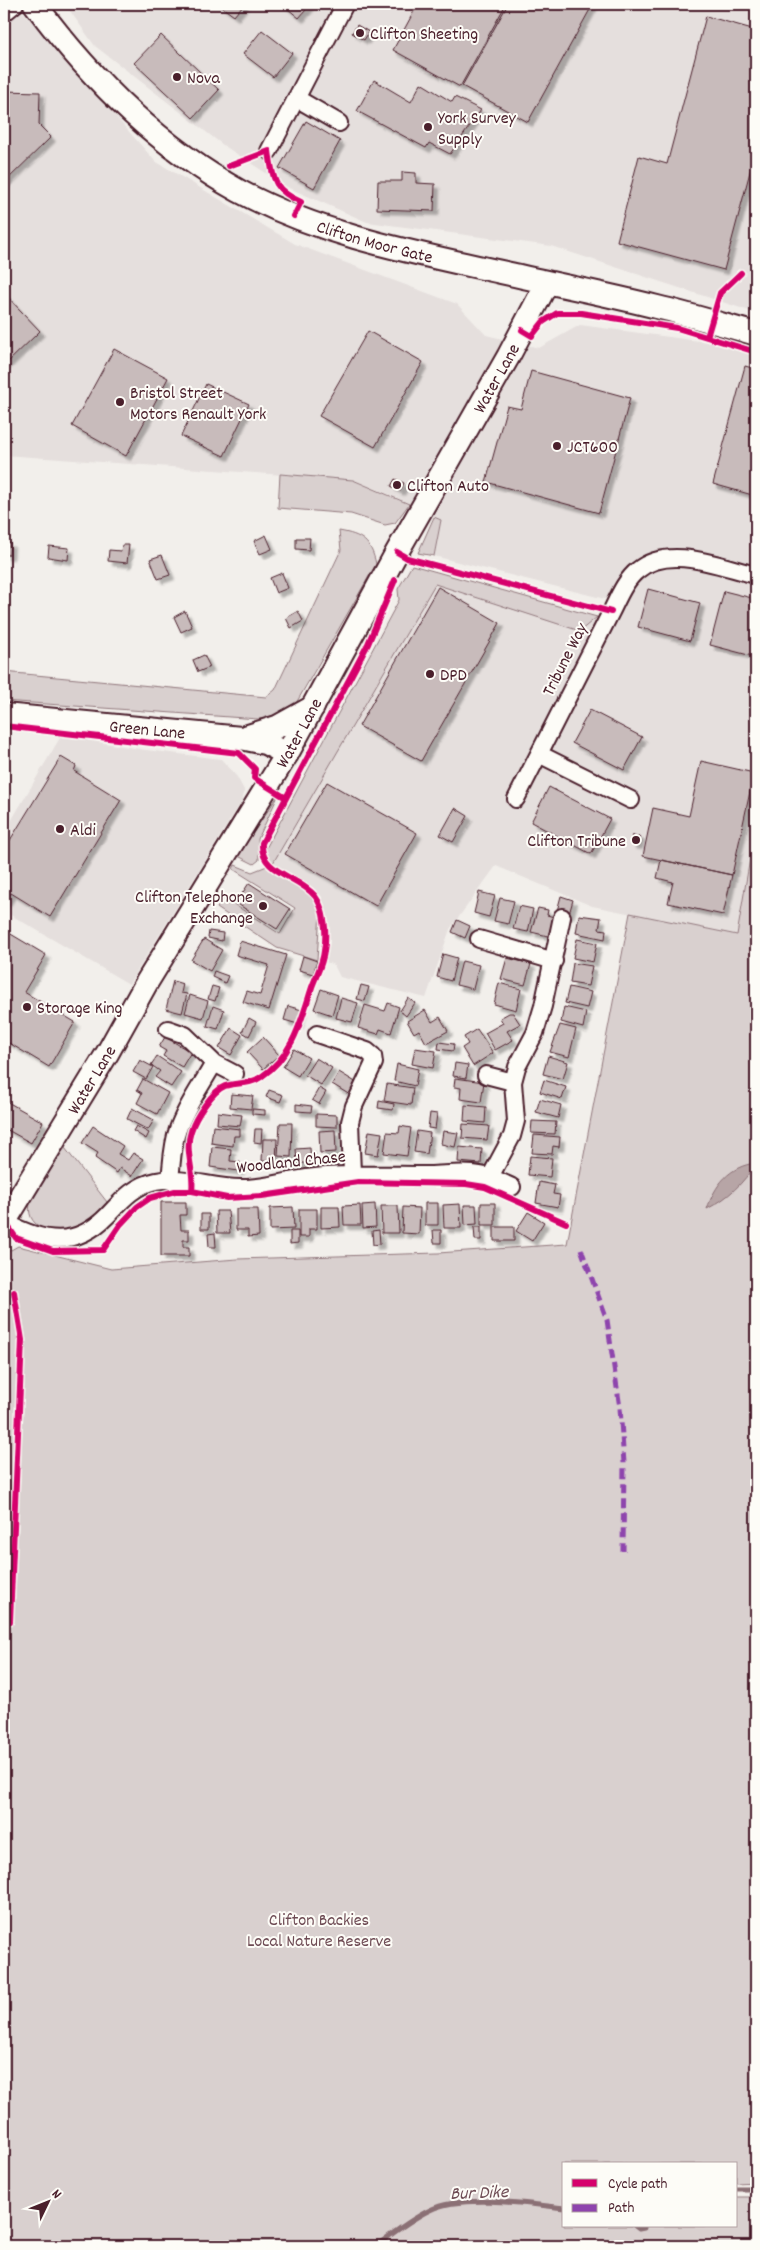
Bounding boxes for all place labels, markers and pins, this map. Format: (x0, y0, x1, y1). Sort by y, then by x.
place label: Clifton Sheeting (370, 23, 478, 48)
marker: Clifton Sheeting (354, 27, 366, 39)
place label: Nova (187, 67, 220, 92)
marker: Nova (171, 71, 183, 83)
place label: York Survey Supply (438, 107, 517, 153)
marker: York Survey Supply (422, 121, 434, 133)
place label: Bristol Street Motors Renault York (130, 382, 267, 428)
marker: Bristol Street Motors Renault York (114, 396, 126, 408)
place label: JCT600 (567, 436, 618, 461)
marker: JCT600 (551, 440, 563, 452)
place label: Clifton Auto (407, 475, 489, 500)
marker: Clifton Auto (391, 479, 403, 491)
place label: DPD (440, 664, 467, 689)
marker: DPD (424, 668, 436, 680)
place label: Aldi (70, 819, 96, 844)
marker: Aldi (54, 823, 66, 835)
place label: Clifton Tribune (527, 830, 626, 855)
marker: Clifton Tribune (630, 834, 642, 846)
place label: Clifton Telephone Exchange (135, 886, 253, 932)
marker: Clifton Telephone Exchange (257, 900, 269, 912)
place label: Storage King (37, 997, 123, 1022)
marker: Storage King (21, 1001, 33, 1013)

